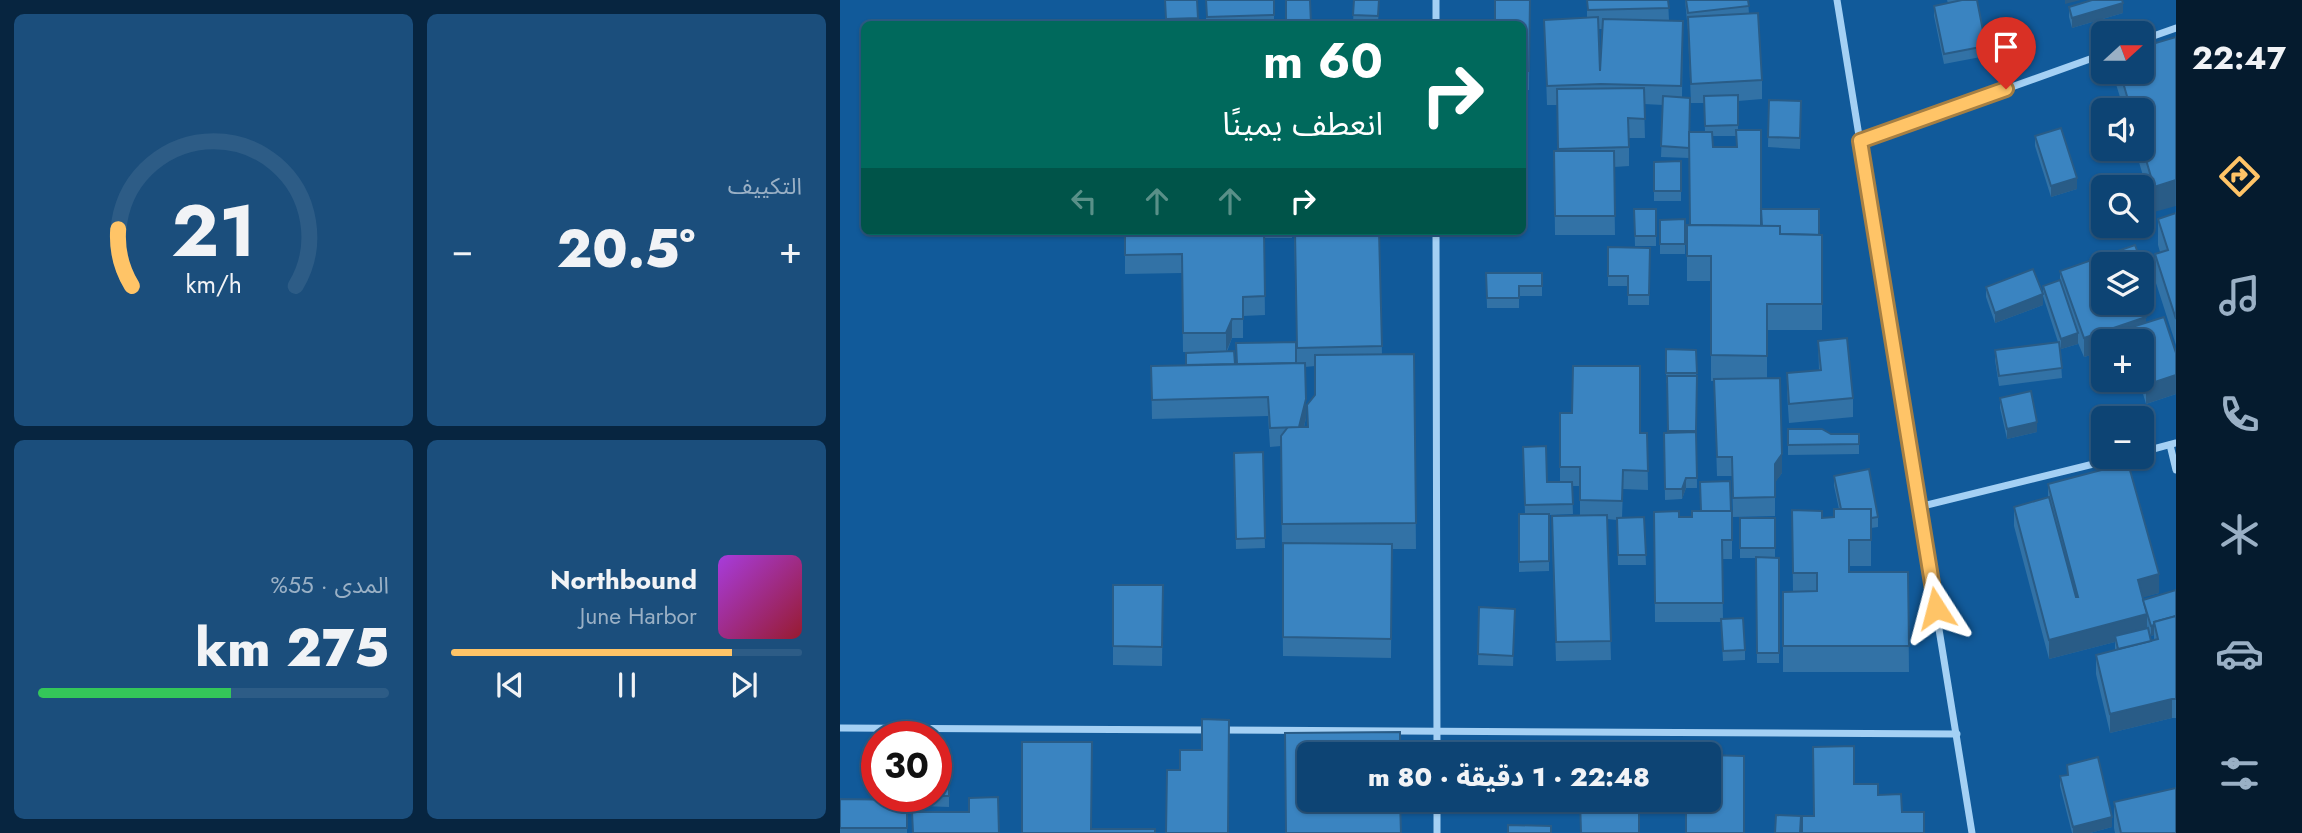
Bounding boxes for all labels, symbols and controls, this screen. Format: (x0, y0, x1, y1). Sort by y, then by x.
pin (1976, 17, 2036, 89)
north arrow (2091, 21, 2154, 84)
map controls (2091, 21, 2154, 469)
text: 60 m (1263, 26, 1383, 96)
icon: arrive (1987, 28, 2025, 66)
text: 22:47 (2192, 35, 2286, 81)
icon: right (1407, 49, 1498, 140)
button: sound (2091, 98, 2154, 161)
text: انعطف يمينًا (1222, 101, 1383, 147)
icon: directions (2215, 152, 2264, 201)
text: التكييف (728, 169, 802, 203)
button: search (2091, 175, 2154, 238)
text: 21 (171, 178, 256, 283)
icon: left (1065, 182, 1103, 220)
icon: ahead (1138, 182, 1176, 220)
icon: ahead (1211, 182, 1249, 220)
icon: right (1284, 182, 1322, 220)
text: 20.5° (557, 211, 695, 287)
text: − (451, 222, 473, 277)
text: + (779, 222, 802, 277)
button: layers (2091, 252, 2154, 315)
text: km/h (185, 266, 242, 302)
icon: music (2215, 271, 2264, 320)
button: + (2091, 329, 2154, 392)
icon: phone (2215, 390, 2264, 439)
button: − (2091, 406, 2154, 469)
icon: climate (2215, 510, 2264, 559)
text: Northbound (550, 561, 697, 599)
text: المدى · 55% (271, 568, 389, 602)
position arrow (1899, 571, 1973, 645)
text: June Harbor (580, 599, 697, 633)
text: 275 km (195, 610, 389, 686)
icon: car (2215, 629, 2264, 678)
icon: previous (491, 666, 529, 704)
icon: pause (608, 666, 646, 704)
icon: next (725, 666, 763, 704)
speed limit sign: 30 (861, 721, 952, 812)
icon: filters (2215, 749, 2264, 798)
text: 22:48 · 1 دقيقة · 80 m (1368, 758, 1650, 796)

